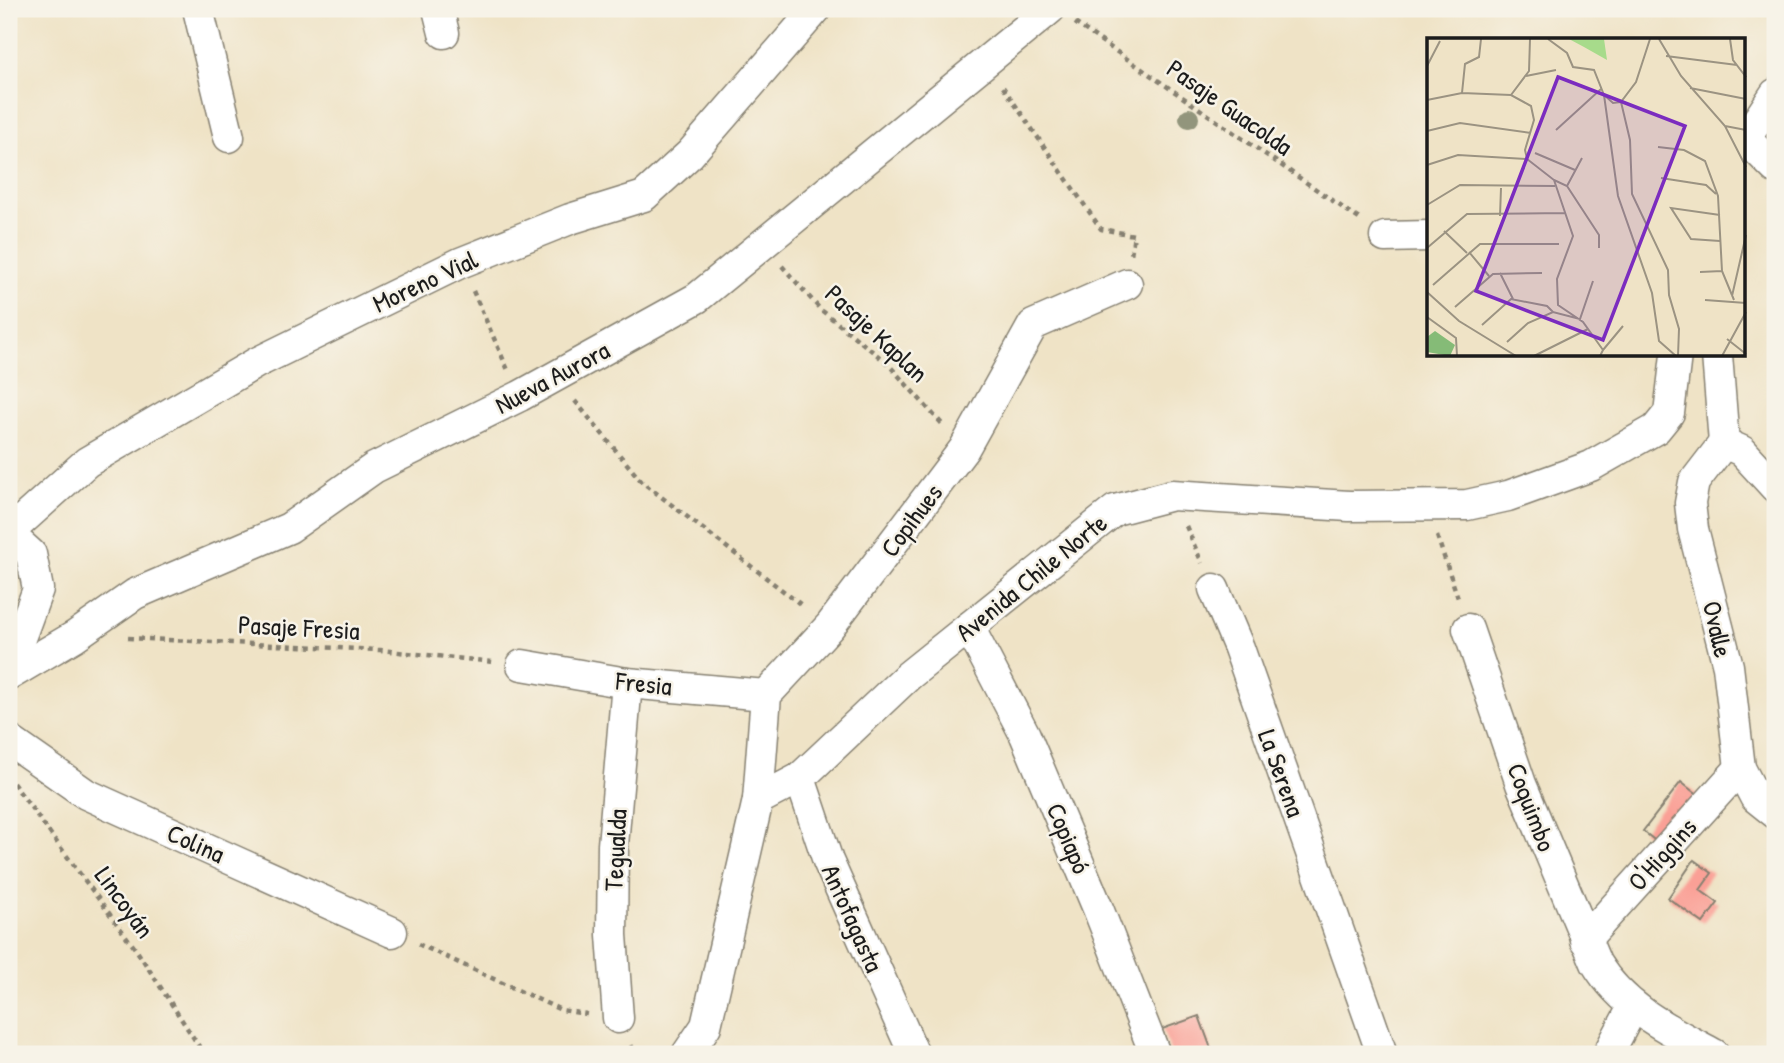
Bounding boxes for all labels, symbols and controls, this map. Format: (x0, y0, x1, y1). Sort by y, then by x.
inset map (1427, 38, 1746, 357)
street label: Pasaje Guacolda (1160, 51, 1300, 163)
street label: Moreno Vial (367, 241, 483, 321)
street label: Pasaje Kaplan (818, 276, 936, 390)
street label: Nueva Aurora (489, 332, 615, 422)
street label: Copihues (872, 476, 950, 564)
street label: Avenida Chile Norte (948, 505, 1114, 649)
street label: Ovalle (1695, 597, 1741, 661)
street label: Pasaje Fresia (237, 606, 361, 648)
street label: Fresia (613, 663, 674, 703)
street label: La Serena (1250, 725, 1314, 821)
street label: Coquimbo (1499, 758, 1565, 856)
street label: Copiapó (1039, 797, 1099, 879)
street label: Tegualda (595, 808, 635, 892)
street label: O'Higgins (1620, 810, 1704, 898)
street label: Colina (162, 815, 230, 871)
street label: Lincoyán (87, 859, 163, 945)
street label: Antofagasta (814, 859, 892, 977)

